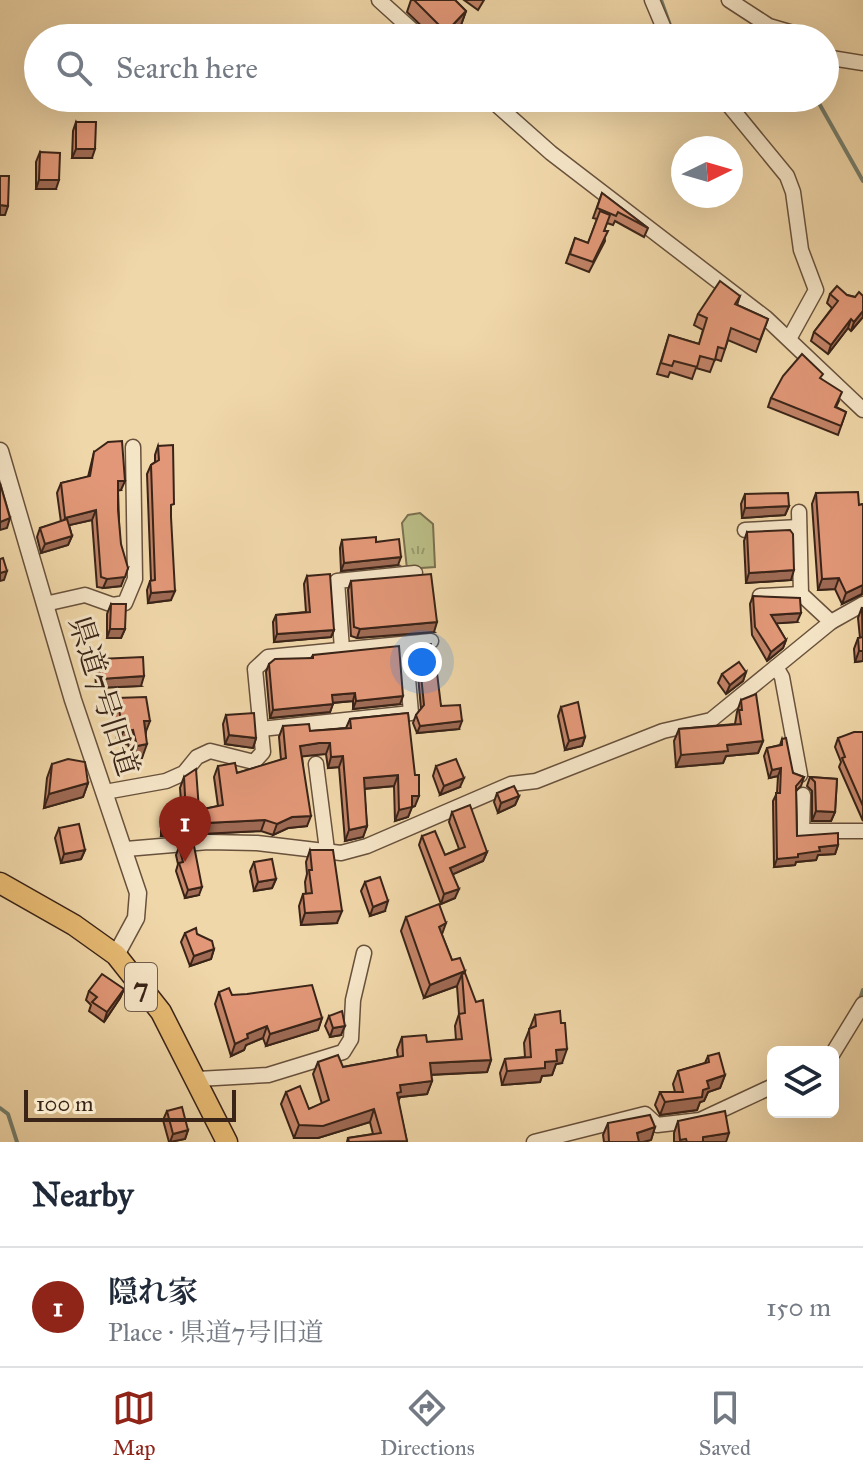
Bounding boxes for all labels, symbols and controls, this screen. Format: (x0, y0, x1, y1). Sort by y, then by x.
search box (24, 24, 839, 112)
icon: search (52, 46, 96, 90)
text: Search here (116, 50, 258, 86)
north arrow (671, 136, 743, 208)
street label: 県道7号旧道 (61, 611, 147, 781)
your location (402, 642, 442, 682)
pin: 1 (159, 796, 211, 862)
road number: 7 (125, 963, 157, 1011)
map controls (767, 1046, 839, 1118)
button: layers (767, 1046, 839, 1118)
scale bar (24, 1086, 236, 1122)
text: 100 m (36, 1090, 93, 1117)
text: Nearby (32, 1174, 134, 1215)
text: 隠れ家 (108, 1274, 198, 1310)
text: 1 (53, 1291, 63, 1323)
text: 150 m (766, 1291, 831, 1323)
text: Place · 県道7号旧道 (108, 1316, 323, 1348)
tab: Map (112, 1386, 156, 1461)
tab: Directions (380, 1386, 475, 1461)
tab: Saved (699, 1386, 751, 1461)

